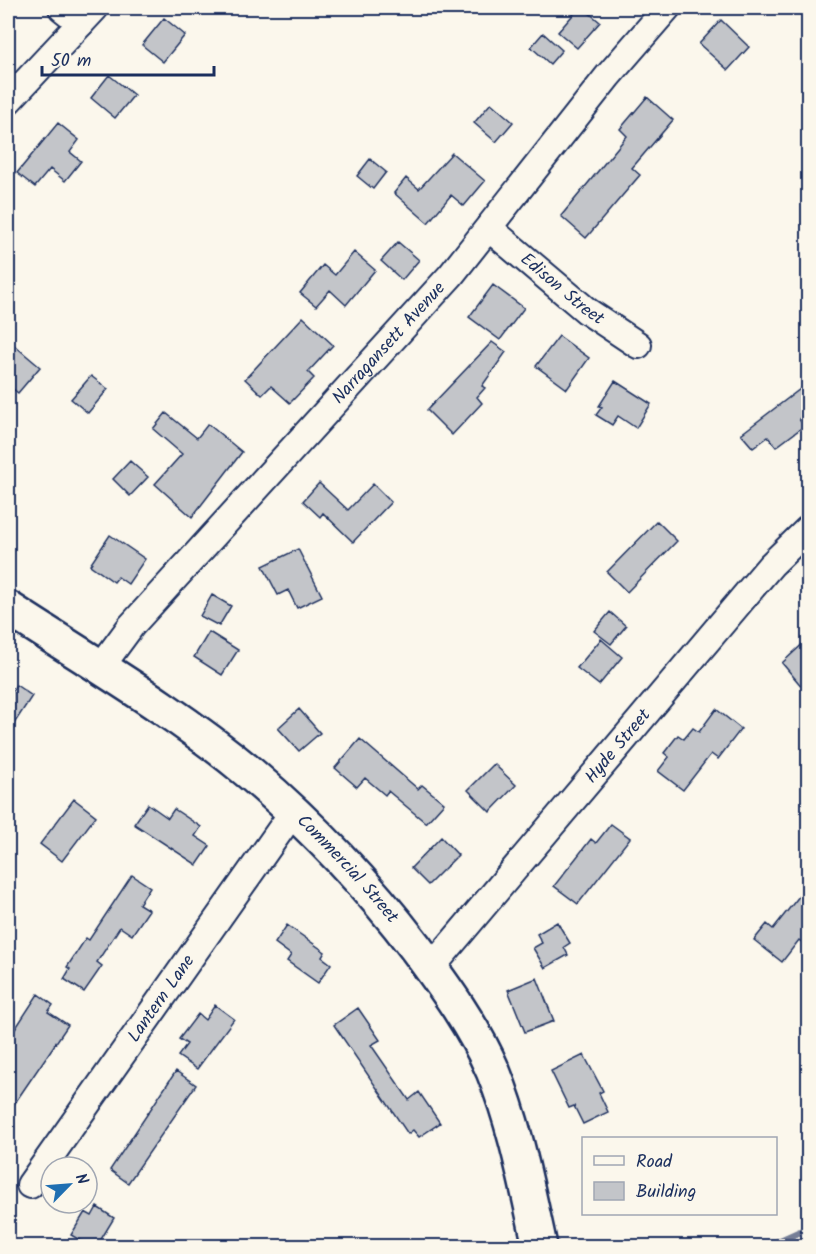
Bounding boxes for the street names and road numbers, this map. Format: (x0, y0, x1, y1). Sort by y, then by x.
street label: Edison Street (513, 246, 611, 334)
street label: Narragansett Avenue (325, 275, 453, 411)
street label: Hyde Street (578, 702, 659, 790)
street label: Commercial Street (290, 808, 406, 931)
street label: Lantern Lane (120, 949, 203, 1049)

